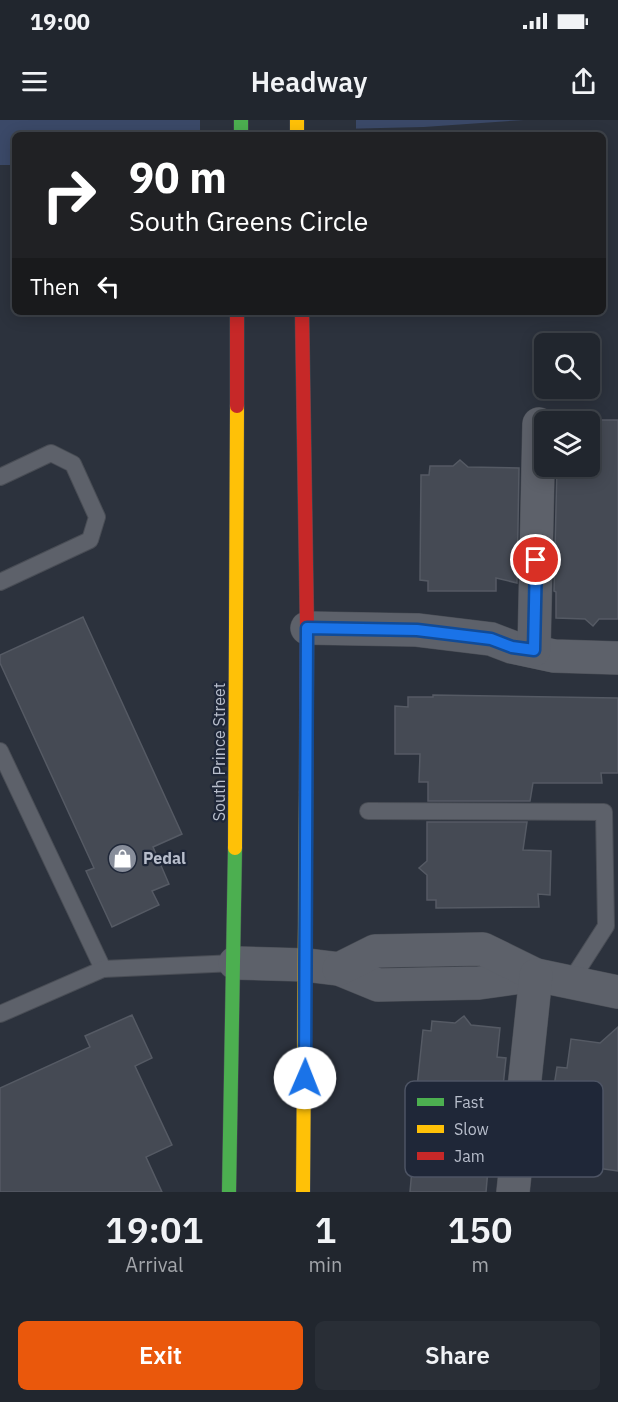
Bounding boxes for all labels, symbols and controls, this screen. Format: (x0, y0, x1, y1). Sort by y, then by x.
text: 19:00 (30, 7, 90, 36)
text: Headway (251, 64, 367, 99)
icon: menu (18, 65, 51, 98)
icon: share (567, 65, 600, 98)
text: 90 m (129, 150, 227, 205)
icon: right (30, 156, 108, 234)
text: South Greens Circle (129, 203, 368, 238)
icon: left (92, 270, 125, 303)
text: Then (30, 272, 80, 301)
map controls (534, 333, 600, 477)
button: search (534, 333, 600, 399)
button: layers (534, 411, 600, 477)
pin (510, 534, 561, 585)
icon: arrive (519, 543, 552, 576)
street label: South Prince Street (209, 683, 229, 821)
shop icon: Pedal (106, 842, 138, 874)
place label: Pedal (143, 848, 186, 868)
position arrow (273, 1046, 337, 1110)
legend (405, 1081, 603, 1177)
text: Fast (454, 1092, 484, 1112)
text: Slow (454, 1119, 489, 1139)
text: Jam (454, 1146, 485, 1166)
text: 19:01 (105, 1206, 203, 1253)
text: 1 (315, 1206, 336, 1253)
text: 150 (448, 1206, 513, 1253)
text: Arrival (125, 1251, 183, 1278)
text: min (309, 1251, 342, 1278)
text: m (471, 1251, 489, 1278)
button: Exit (18, 1321, 303, 1390)
button: Share (315, 1321, 600, 1390)

